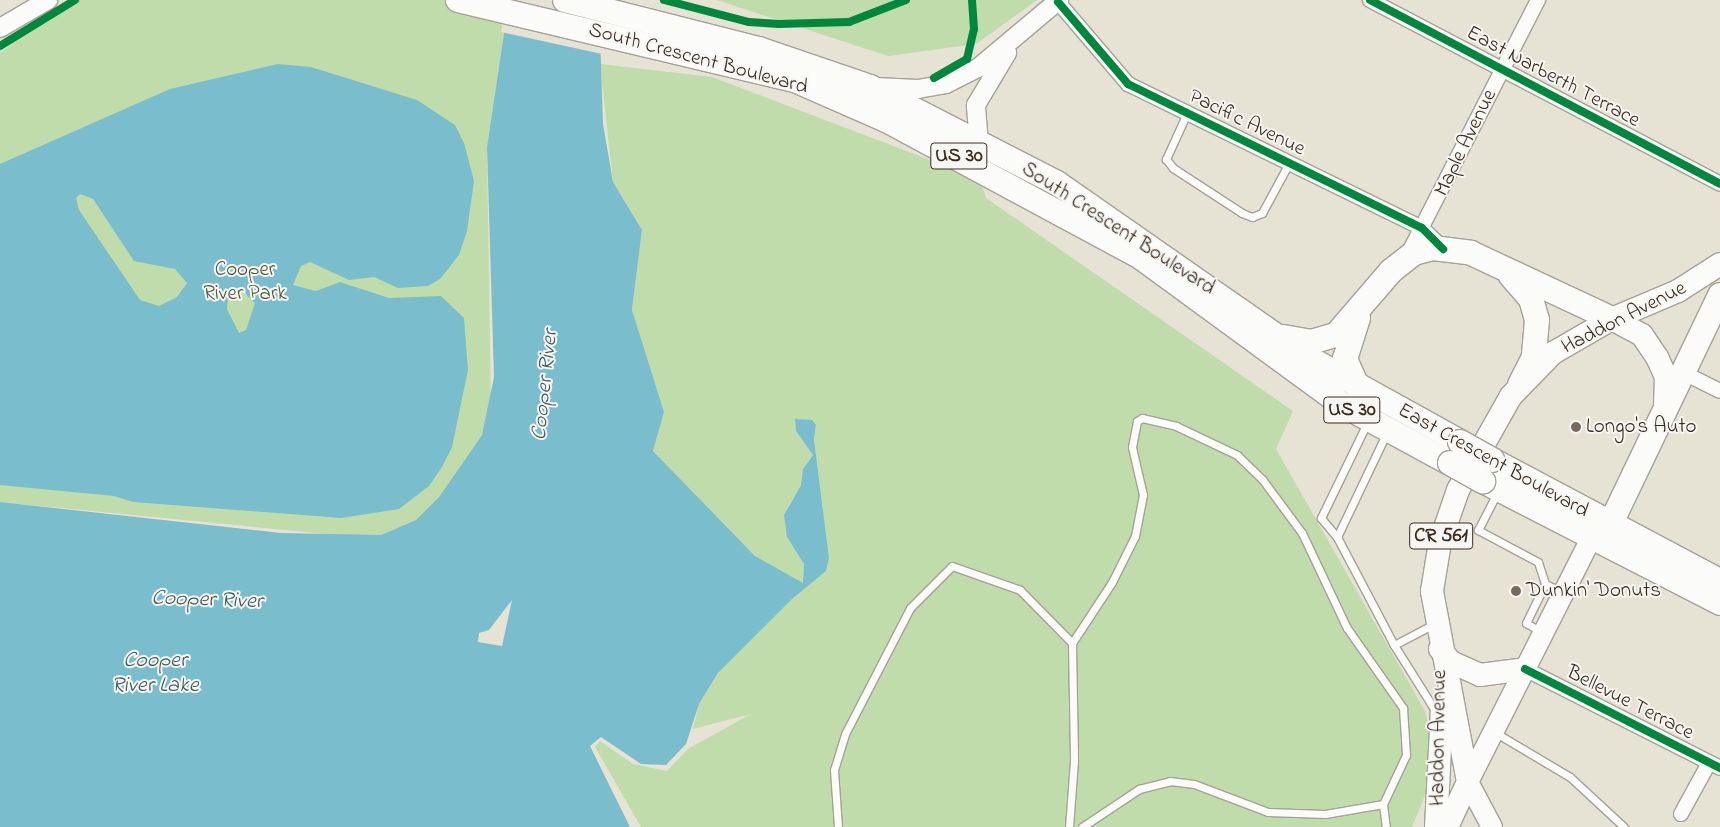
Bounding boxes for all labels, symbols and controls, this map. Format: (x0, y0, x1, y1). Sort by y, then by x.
street label: South Crescent Boulevard (586, 18, 810, 100)
street label: East Narberth Terrace (1462, 21, 1644, 133)
street label: Pacific Avenue (1185, 84, 1309, 162)
street label: Maple Avenue (1429, 85, 1503, 201)
road number: US 30 (930, 138, 988, 174)
street label: South Crescent Boulevard (1016, 157, 1220, 301)
park label: Cooper River Park (203, 257, 287, 307)
street label: Haddon Avenue (1557, 276, 1691, 360)
water label: Cooper River (527, 328, 565, 442)
road number: US 30 (1323, 392, 1381, 428)
street label: East Crescent Boulevard (1393, 398, 1593, 524)
place label: Longo's Auto (1586, 414, 1696, 440)
marker: Longo's Auto (1570, 421, 1582, 433)
road number: CR 561 (1408, 518, 1474, 554)
place label: Dunkin' Donuts (1526, 578, 1661, 604)
marker: Dunkin' Donuts (1510, 585, 1522, 597)
water label: Cooper River (151, 586, 263, 616)
water label: Cooper River Lake (112, 648, 198, 699)
street label: Bellevue Terrace (1562, 660, 1698, 746)
street label: Haddon Avenue (1425, 670, 1453, 806)

